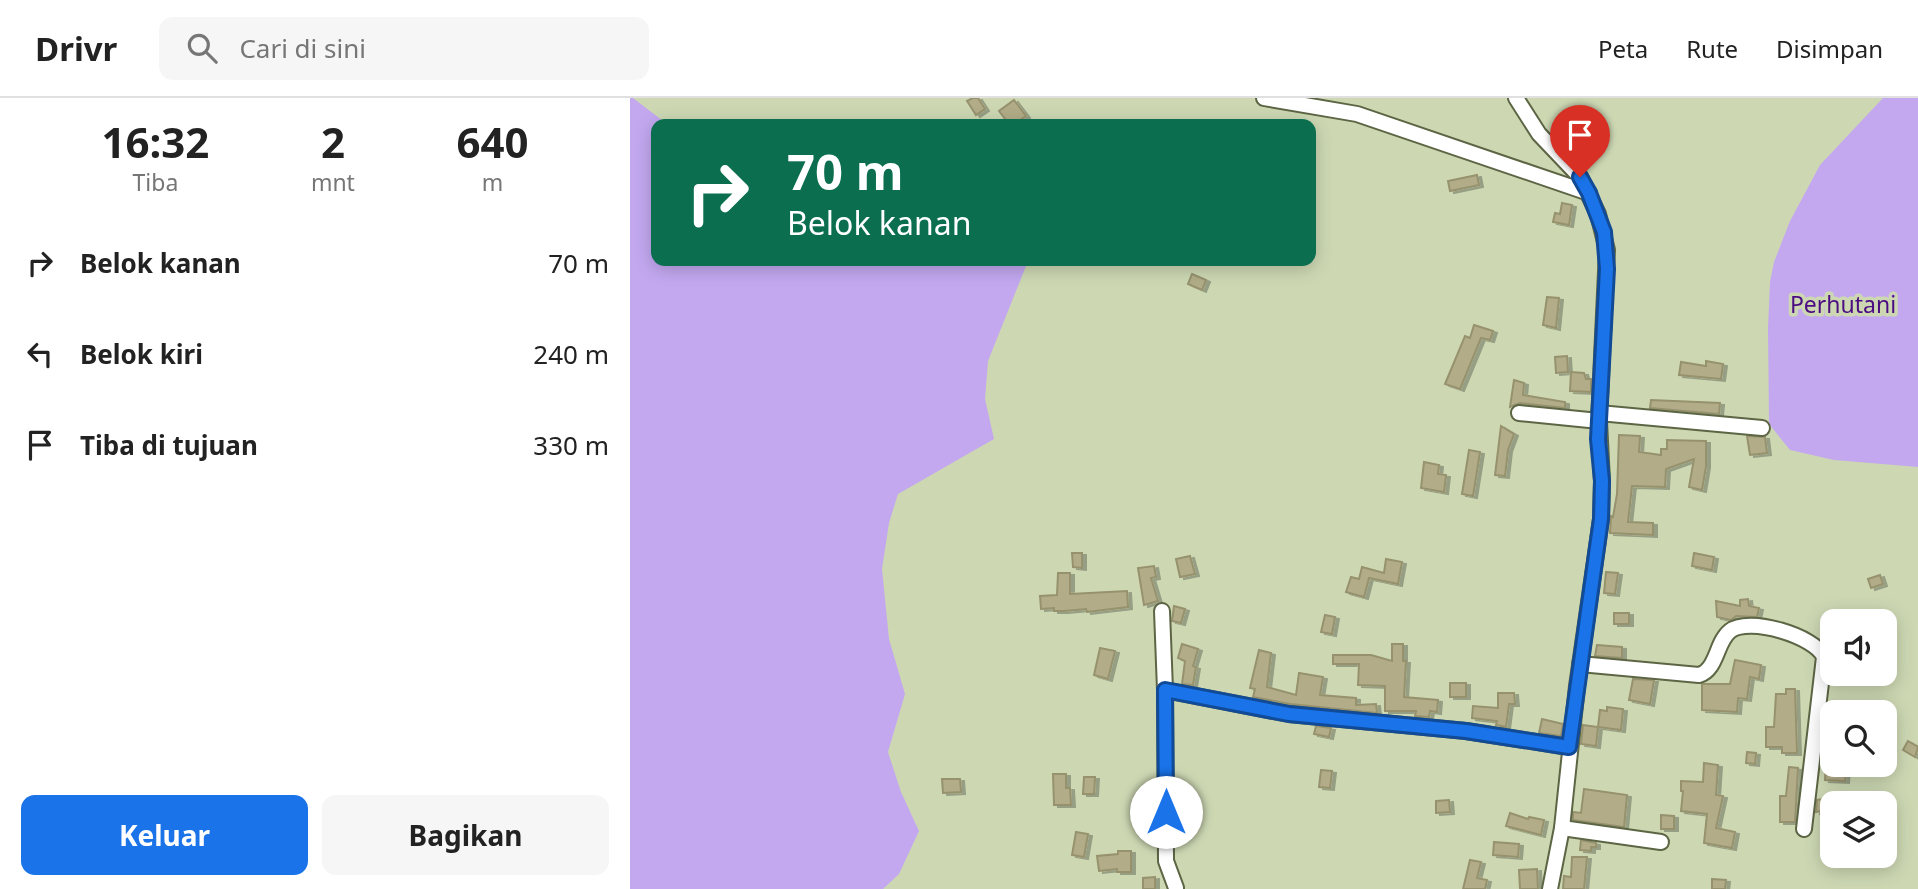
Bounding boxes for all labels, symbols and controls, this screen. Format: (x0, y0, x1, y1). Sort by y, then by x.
search box (159, 17, 649, 80)
text: Drivr (35, 26, 117, 71)
icon: search (183, 29, 221, 67)
text: Cari di sini (239, 30, 366, 66)
text: Peta (1598, 32, 1648, 65)
text: Rute (1686, 32, 1738, 65)
text: Disimpan (1776, 32, 1883, 65)
pin (1550, 105, 1610, 177)
text: 16:32 (101, 113, 209, 170)
text: 2 (321, 113, 345, 170)
text: 640 (456, 113, 528, 170)
icon: arrive (1561, 116, 1599, 154)
text: 70 m (787, 138, 904, 204)
icon: right (672, 147, 763, 238)
text: Tiba (133, 166, 178, 198)
text: mnt (311, 166, 355, 198)
text: m (482, 166, 503, 198)
text: Belok kanan (787, 201, 971, 244)
icon: right (21, 244, 59, 282)
text: Belok kanan (80, 245, 241, 281)
text: 70 m (548, 245, 609, 281)
park label: Perhutani (1790, 288, 1896, 320)
icon: left (21, 335, 59, 373)
text: Belok kiri (80, 336, 203, 372)
text: 240 m (533, 336, 609, 372)
icon: arrive (21, 426, 59, 464)
text: Tiba di tujuan (80, 427, 258, 463)
text: 330 m (533, 427, 609, 463)
map controls (1820, 609, 1897, 868)
button: sound (1820, 609, 1897, 686)
button: search (1820, 700, 1897, 777)
position arrow (1129, 775, 1203, 849)
button: layers (1820, 791, 1897, 868)
button: Keluar (21, 795, 308, 875)
button: Bagikan (322, 795, 609, 875)

